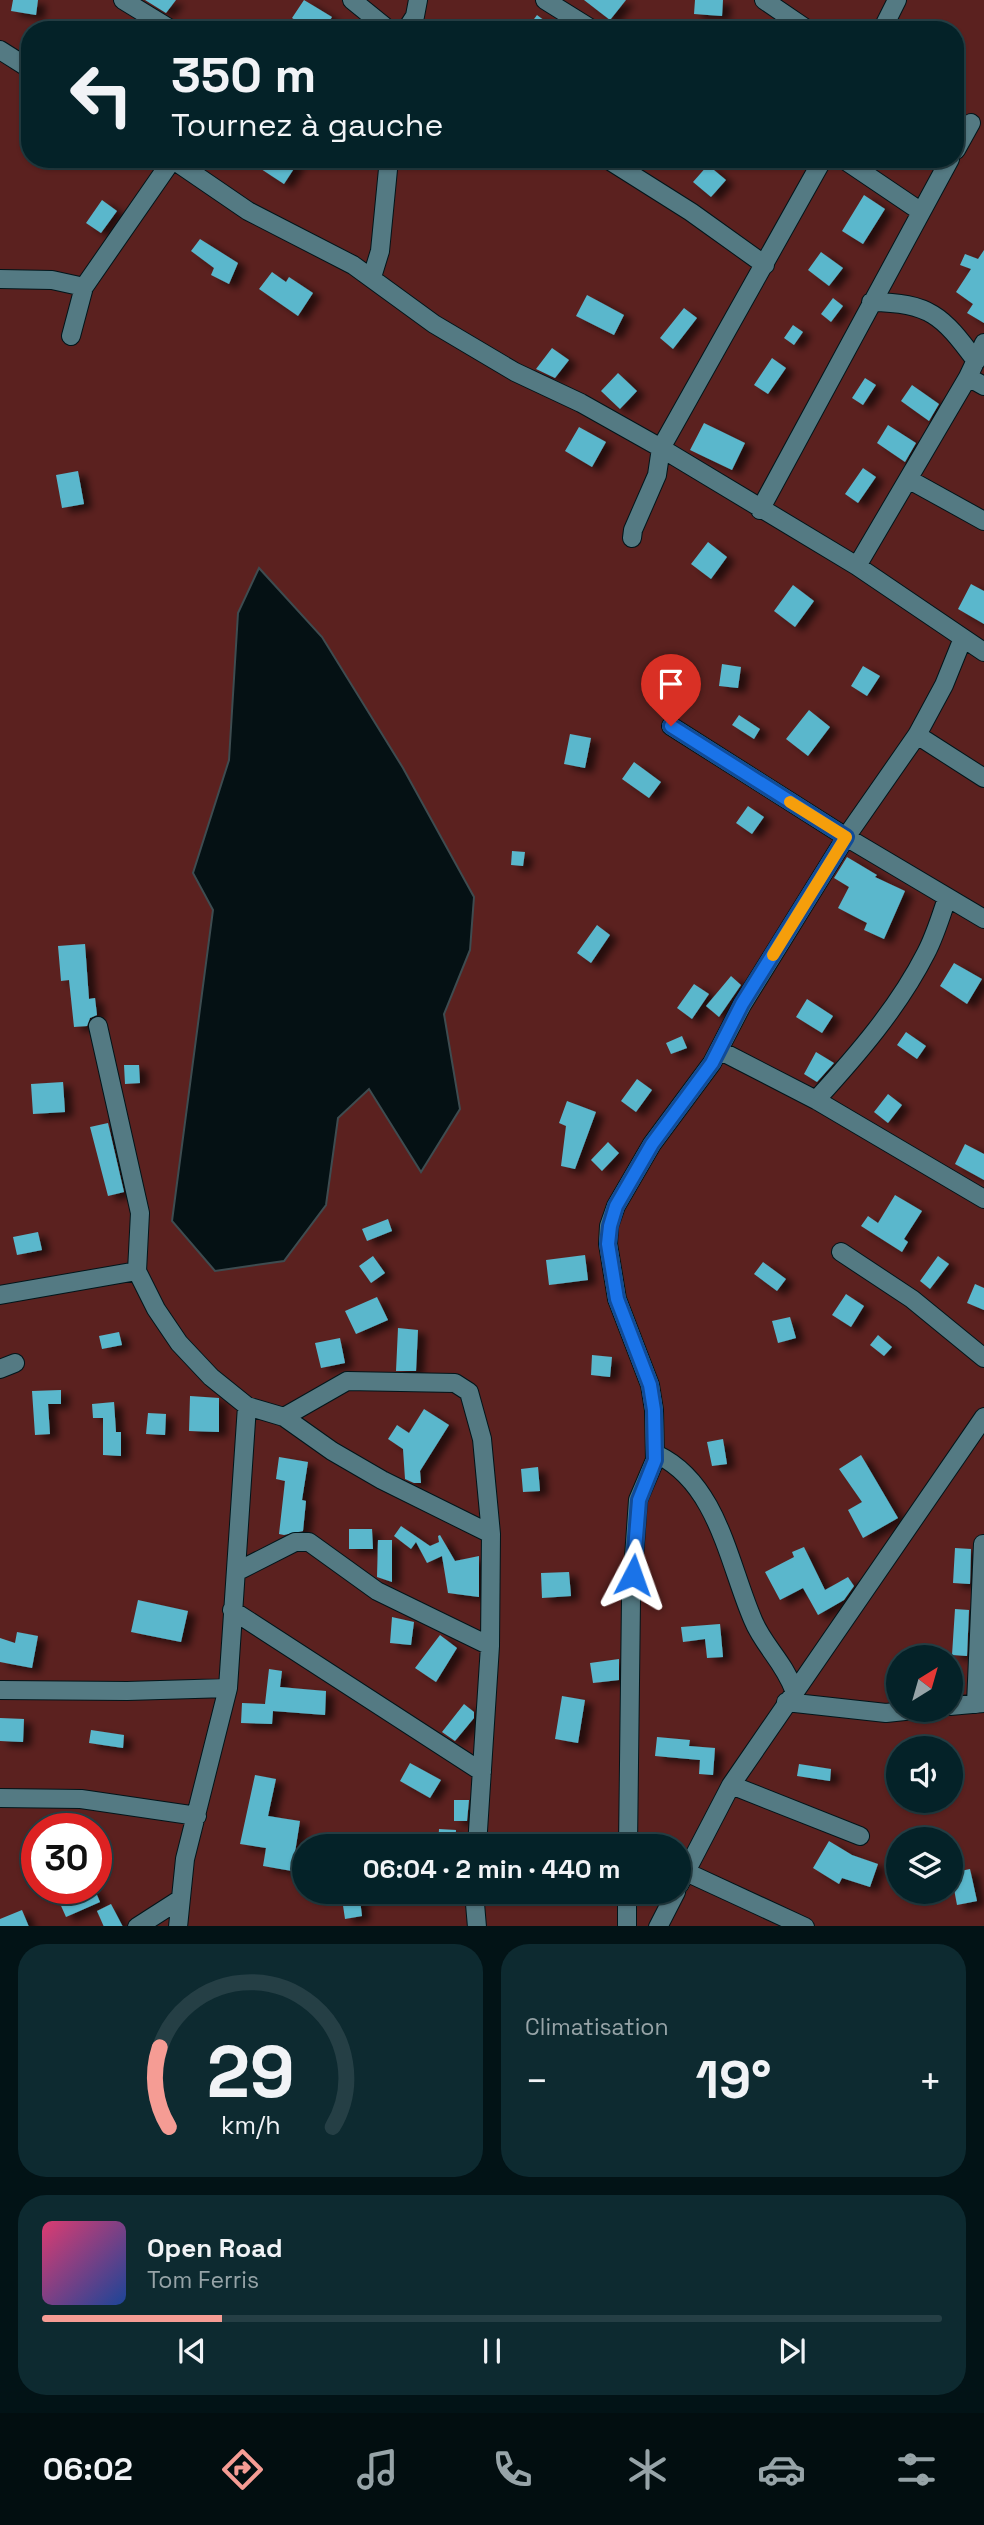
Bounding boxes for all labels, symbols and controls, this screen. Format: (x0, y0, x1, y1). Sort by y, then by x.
text: 350 m (171, 44, 316, 106)
icon: left (56, 49, 147, 140)
text: Tournez à gauche (171, 105, 443, 145)
pin (641, 654, 701, 726)
icon: arrive (652, 665, 690, 703)
position arrow (596, 1538, 670, 1612)
north arrow (886, 1645, 962, 1722)
map controls (886, 1645, 963, 1904)
button: sound (886, 1736, 963, 1813)
speed limit sign: 30 (21, 1813, 112, 1904)
button: layers (886, 1827, 963, 1904)
text: 06:04 · 2 min · 440 m (363, 1852, 620, 1886)
text: Climatisation (525, 2012, 669, 2042)
text: 29 (207, 2025, 294, 2118)
text: 19° (695, 2047, 772, 2113)
text: − (525, 2057, 549, 2105)
text: + (918, 2057, 942, 2105)
text: km/h (221, 2108, 280, 2140)
text: Open Road (147, 2231, 283, 2265)
text: Tom Ferris (147, 2265, 259, 2295)
icon: previous (173, 2332, 211, 2370)
icon: pause (473, 2332, 511, 2370)
icon: next (773, 2332, 811, 2370)
icon: directions (218, 2445, 267, 2494)
icon: music (353, 2445, 402, 2494)
icon: phone (488, 2445, 537, 2494)
icon: climate (623, 2445, 672, 2494)
icon: car (757, 2445, 806, 2494)
icon: filters (892, 2445, 941, 2494)
text: 06:02 (43, 2449, 133, 2489)

